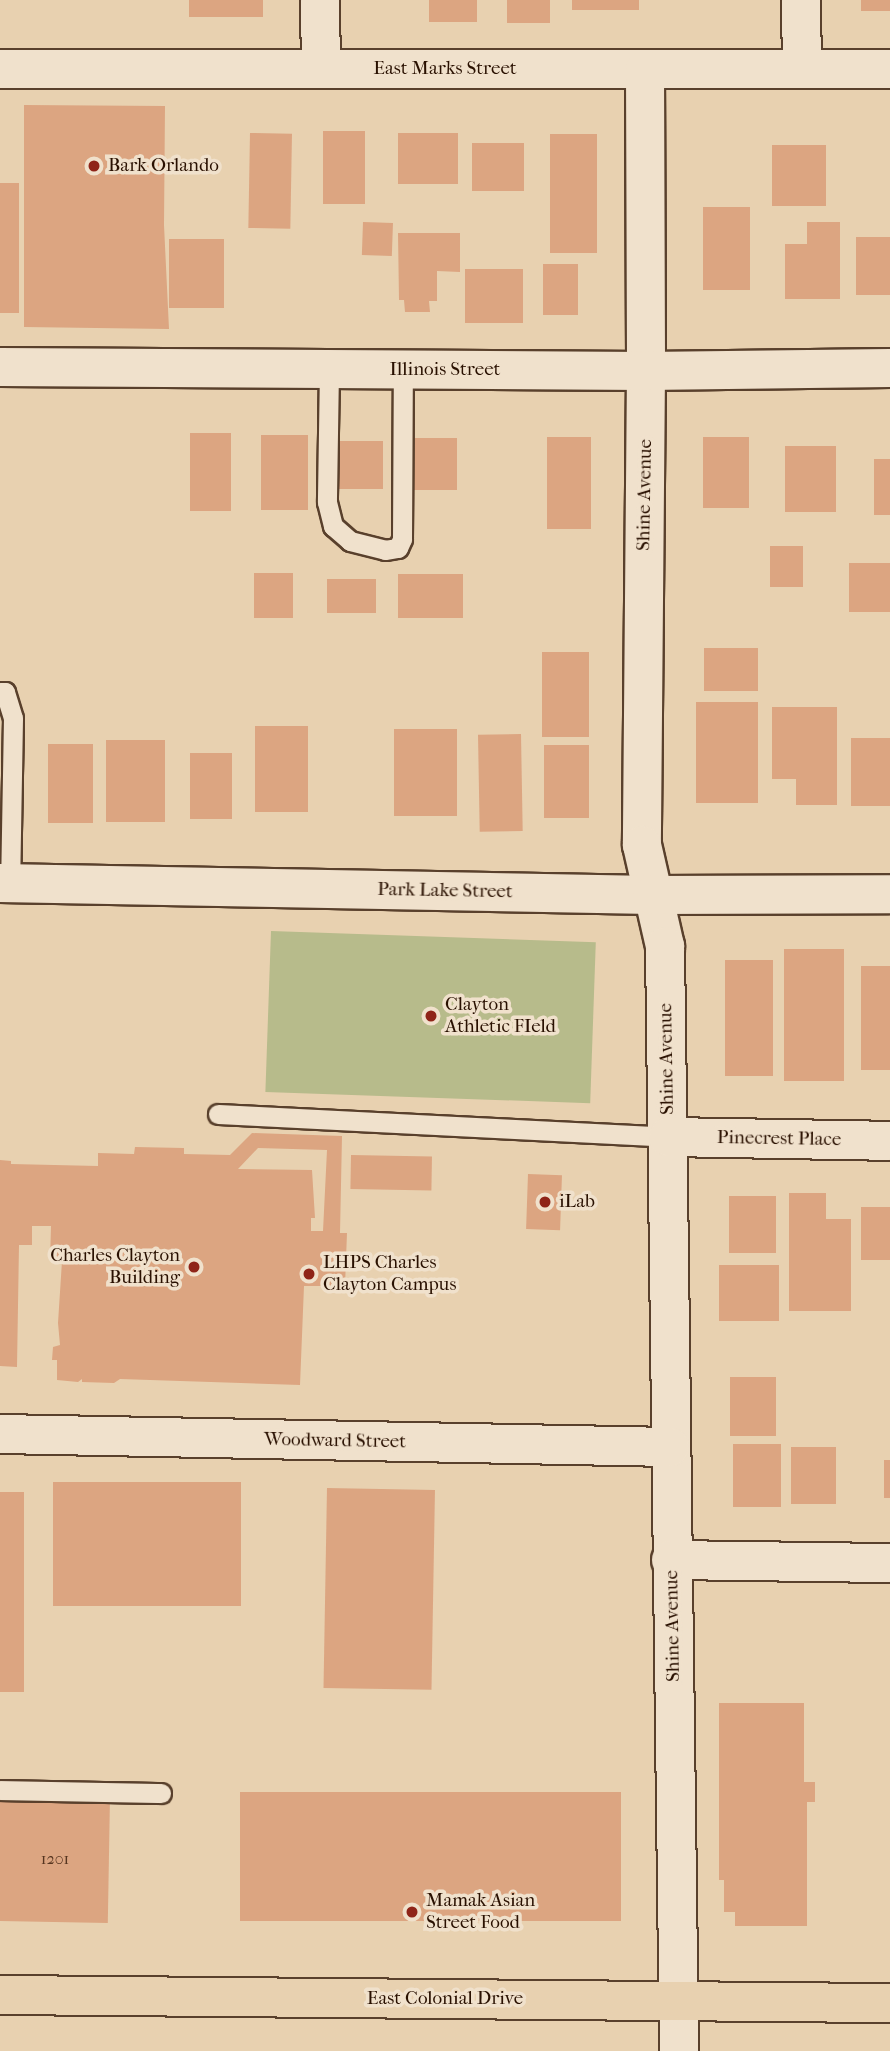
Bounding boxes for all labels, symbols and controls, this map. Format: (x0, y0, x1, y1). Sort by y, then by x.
street label: East Marks Street (373, 58, 517, 80)
place label: Bark Orlando (108, 155, 219, 177)
marker: Bark Orlando (86, 158, 102, 174)
street label: Illinois Street (390, 359, 500, 381)
street label: Shine Avenue (633, 439, 657, 551)
street label: Park Lake Street (377, 878, 513, 904)
place label: Clayton Athletic FIeld (445, 994, 556, 1038)
street label: Shine Avenue (655, 1003, 679, 1115)
marker: Clayton Athletic FIeld (423, 1008, 439, 1024)
street label: Pinecrest Place (717, 1127, 841, 1151)
place label: iLab (559, 1191, 595, 1213)
marker: iLab (537, 1194, 553, 1210)
place label: Charles Clayton Building (50, 1245, 180, 1289)
place label: LHPS Charles Clayton Campus (323, 1252, 456, 1296)
marker: Charles Clayton Building (186, 1259, 202, 1275)
marker: LHPS Charles Clayton Campus (301, 1266, 317, 1282)
street label: Woodward Street (264, 1428, 406, 1454)
street label: Shine Avenue (661, 1570, 685, 1682)
house number: 1201 (41, 1849, 69, 1869)
place label: Mamak Asian Street Food (426, 1890, 535, 1934)
marker: Mamak Asian Street Food (404, 1904, 420, 1920)
street label: East Colonial Drive (367, 1988, 523, 2010)

